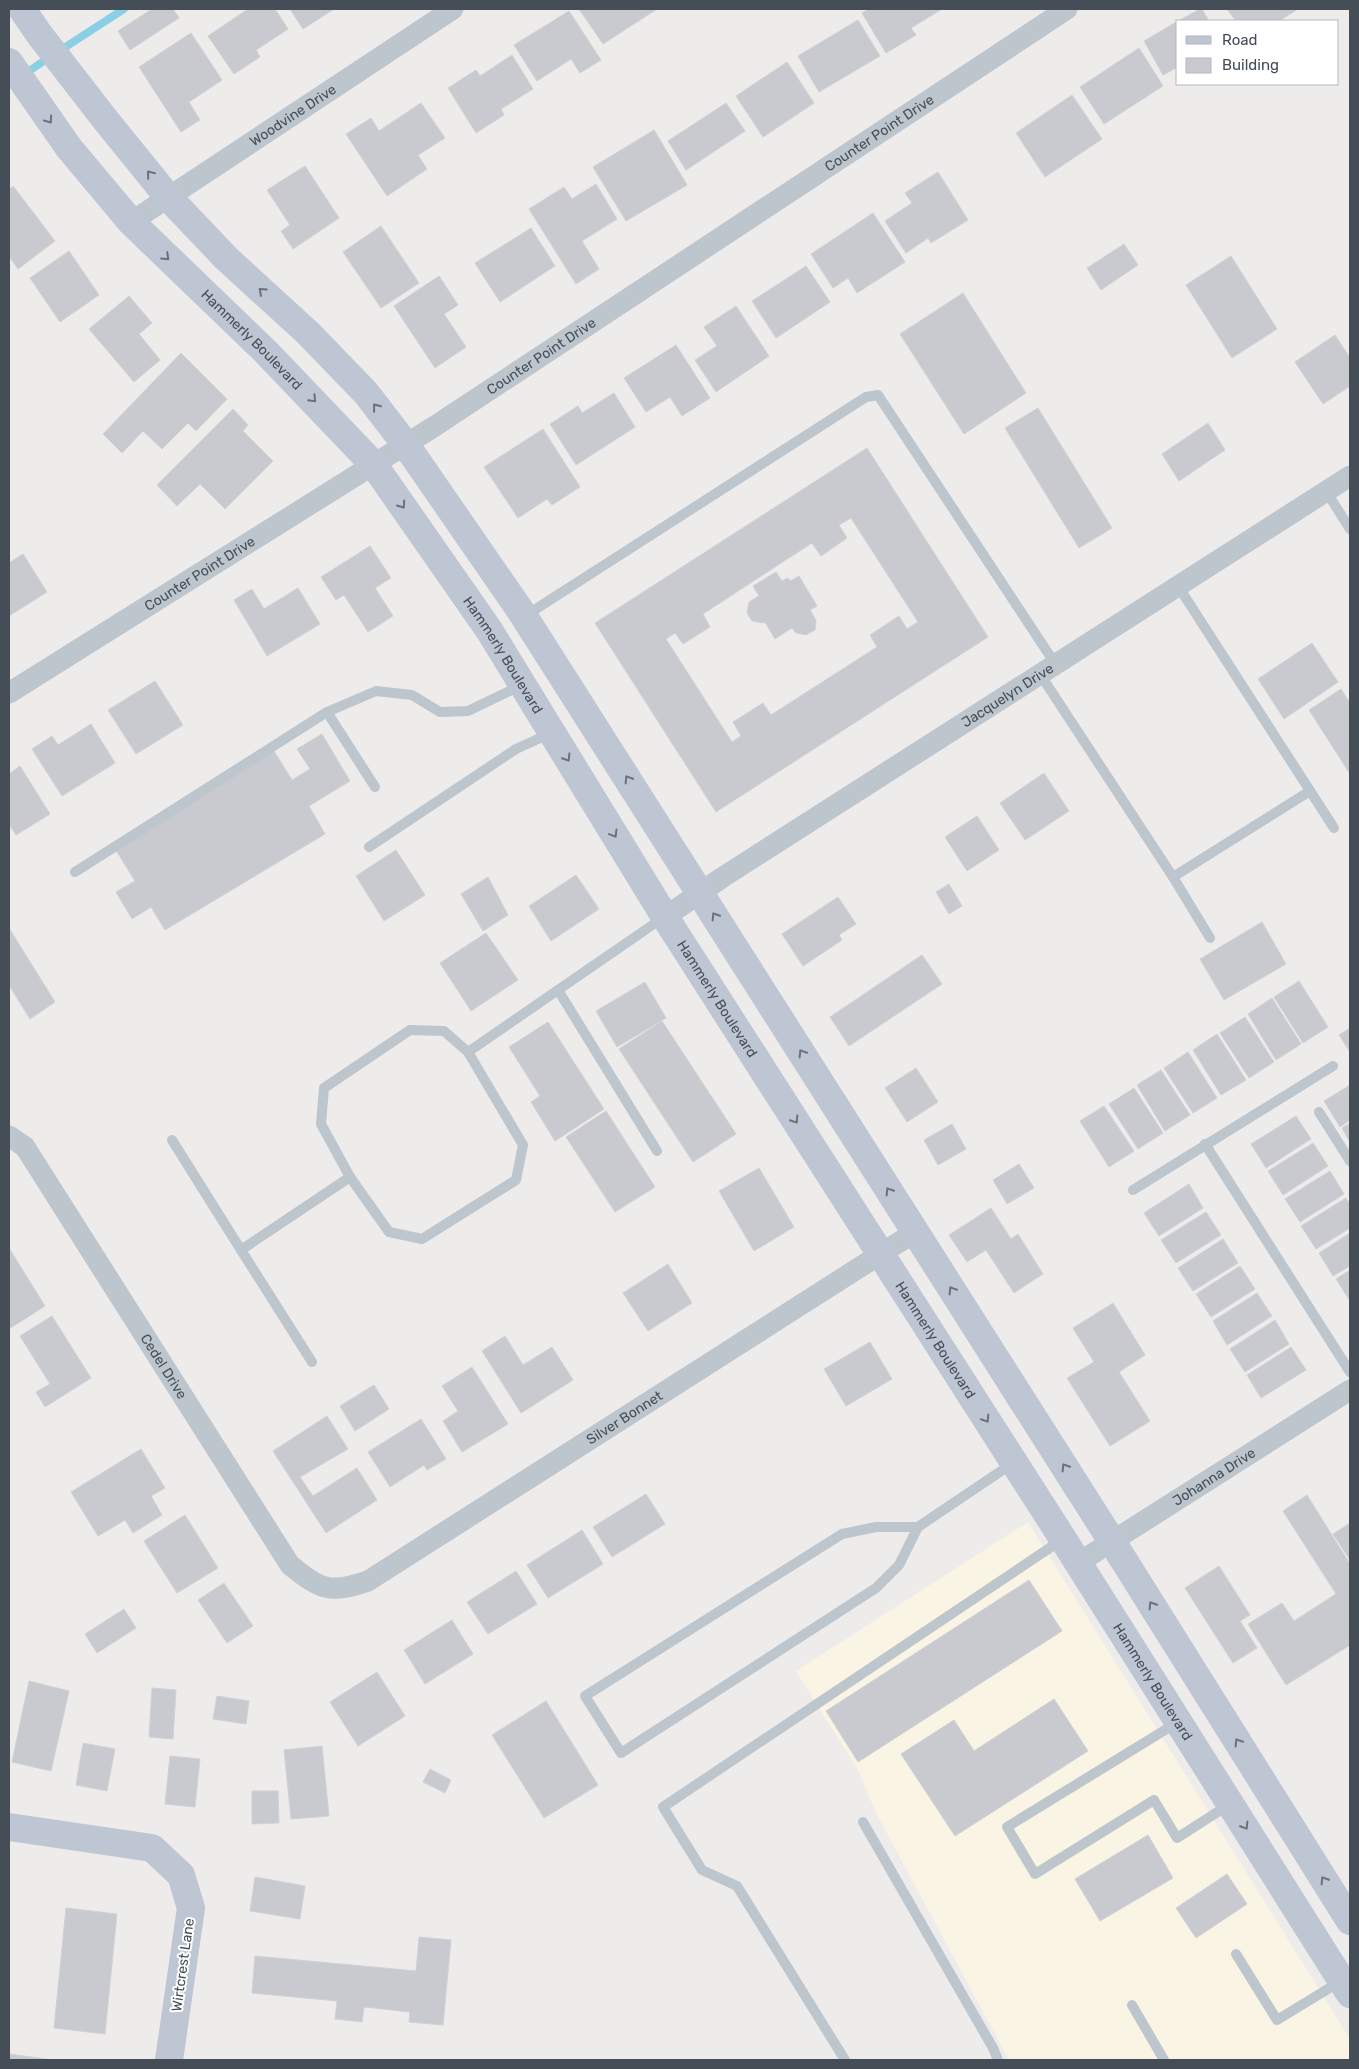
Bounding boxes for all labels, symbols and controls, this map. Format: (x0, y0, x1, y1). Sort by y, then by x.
legend (1176, 20, 1339, 85)
text: Road (1222, 31, 1258, 49)
text: Building (1222, 56, 1279, 74)
street label: Woodvine Drive (246, 80, 339, 150)
street label: Counter Point Drive (821, 91, 937, 175)
one-way arrow (43, 114, 52, 124)
one-way arrow (147, 171, 155, 180)
one-way arrow (160, 251, 169, 260)
street label: Hammerly Boulevard (198, 286, 306, 393)
one-way arrow (259, 288, 268, 297)
street label: Counter Point Drive (483, 314, 599, 398)
one-way arrow (307, 393, 316, 402)
one-way arrow (373, 403, 382, 412)
one-way arrow (396, 499, 405, 509)
street label: Counter Point Drive (141, 532, 258, 615)
street label: Hammerly Boulevard (460, 593, 547, 717)
street label: Jacquelyn Drive (958, 659, 1057, 731)
one-way arrow (561, 753, 571, 762)
one-way arrow (624, 776, 634, 785)
one-way arrow (608, 828, 617, 837)
one-way arrow (712, 913, 721, 922)
street label: Hammerly Boulevard (674, 937, 761, 1060)
one-way arrow (799, 1050, 808, 1059)
one-way arrow (789, 1114, 798, 1124)
one-way arrow (886, 1187, 896, 1196)
street label: Hammerly Boulevard (892, 1278, 979, 1402)
one-way arrow (949, 1286, 959, 1295)
street label: Cedel Drive (137, 1330, 191, 1402)
street label: Silver Bonnet (583, 1387, 666, 1448)
one-way arrow (980, 1414, 990, 1423)
street label: Johanna Drive (1169, 1444, 1259, 1509)
one-way arrow (1061, 1464, 1071, 1473)
one-way arrow (1148, 1601, 1158, 1610)
street label: Hammerly Boulevard (1110, 1620, 1196, 1744)
one-way arrow (1235, 1739, 1244, 1748)
one-way arrow (1238, 1821, 1248, 1830)
one-way arrow (1321, 1876, 1331, 1885)
street label: Wirtcrest Lane (168, 1917, 198, 2013)

